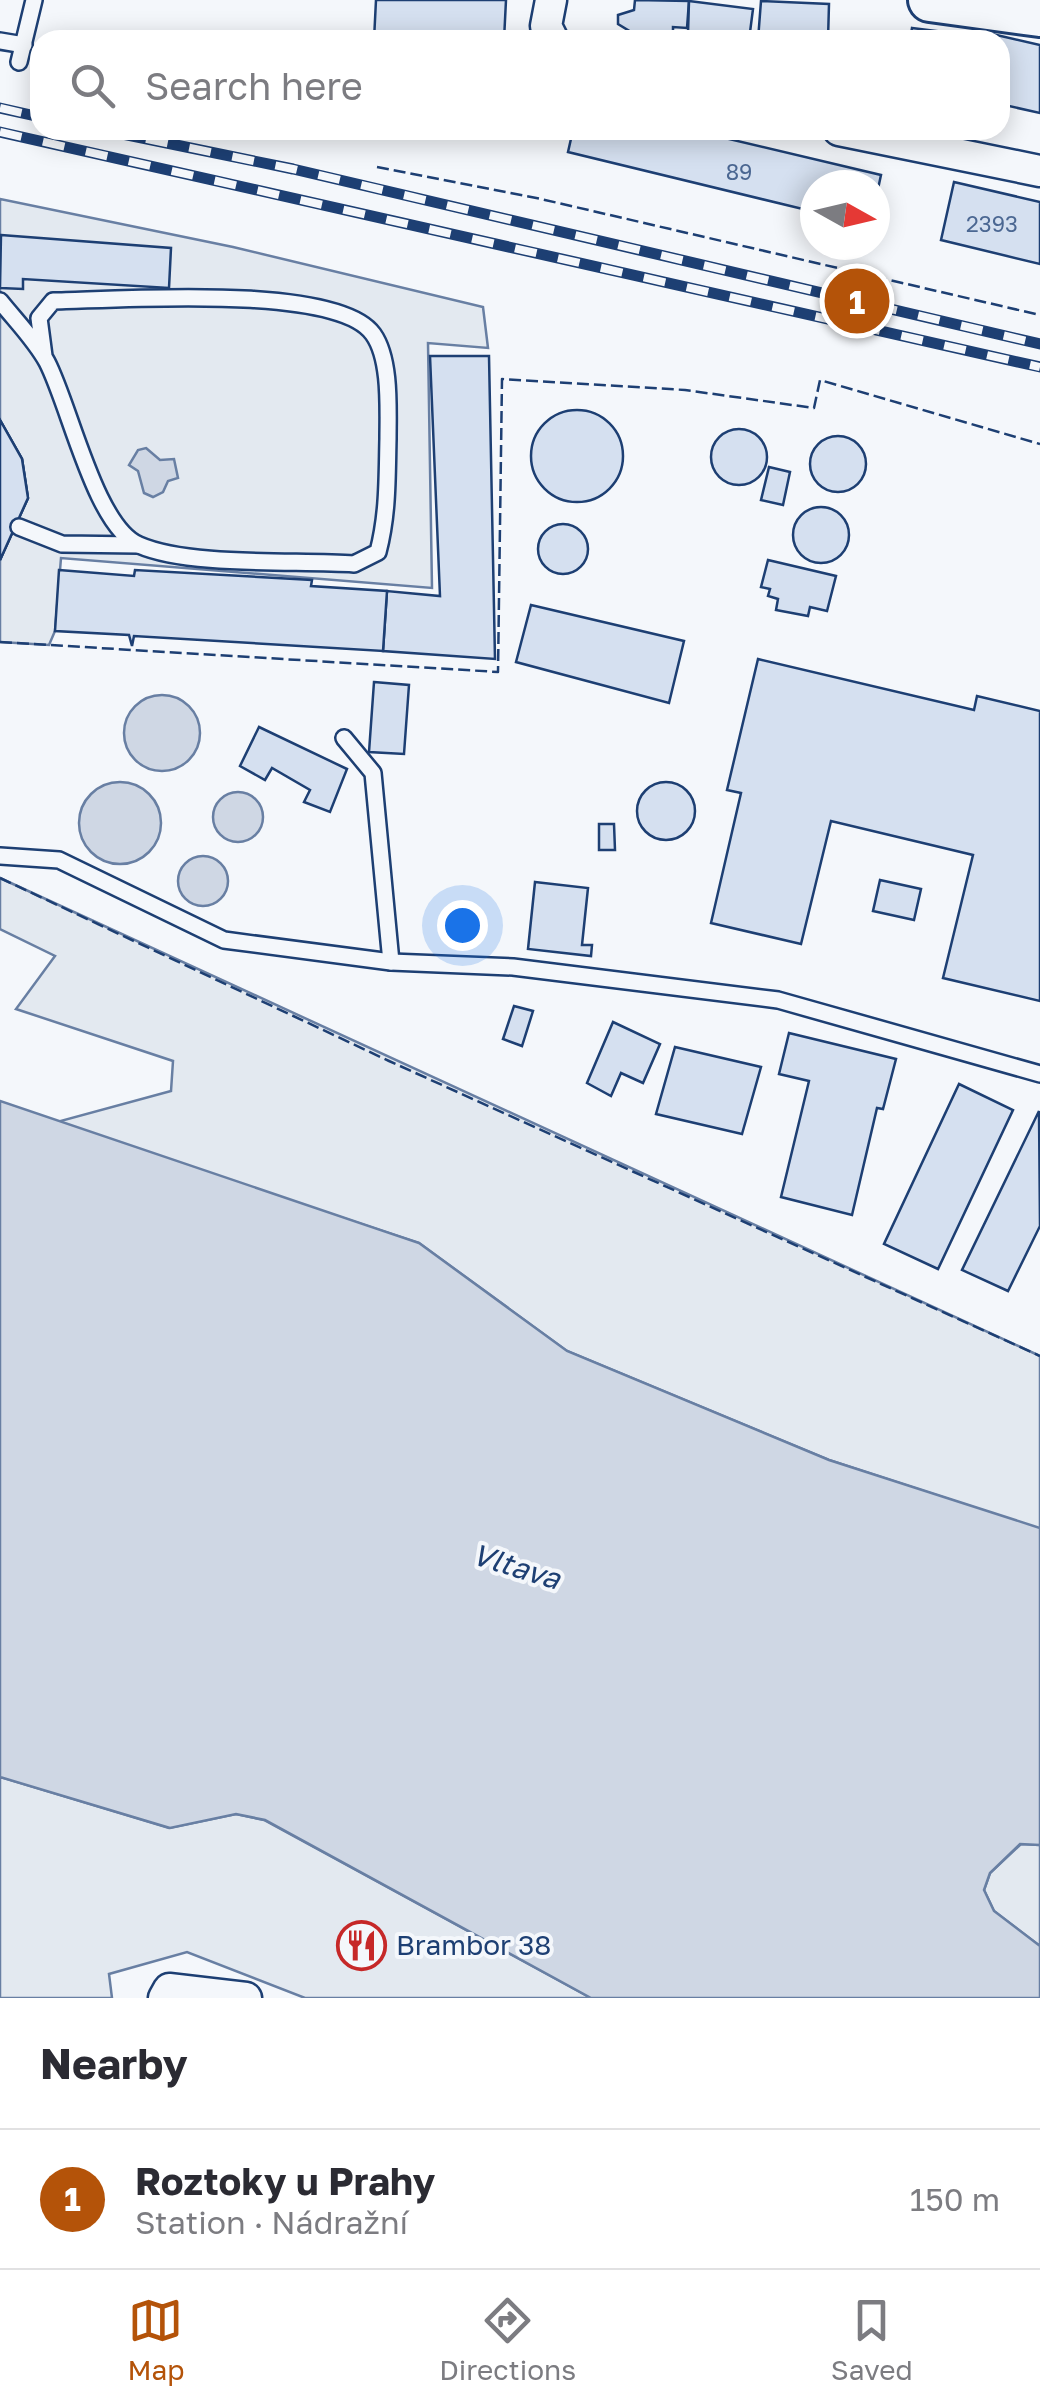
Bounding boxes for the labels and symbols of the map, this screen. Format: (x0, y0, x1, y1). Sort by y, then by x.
house number: 89 (726, 158, 752, 185)
north arrow (800, 170, 890, 260)
house number: 2393 (966, 210, 1018, 237)
pin: 1 (824, 264, 890, 338)
your location (437, 900, 488, 951)
water label: Vltava (468, 1536, 566, 1597)
restaurant icon: Brambor 38 (335, 1919, 387, 1971)
place label: Brambor 38 (396, 1928, 551, 1961)

